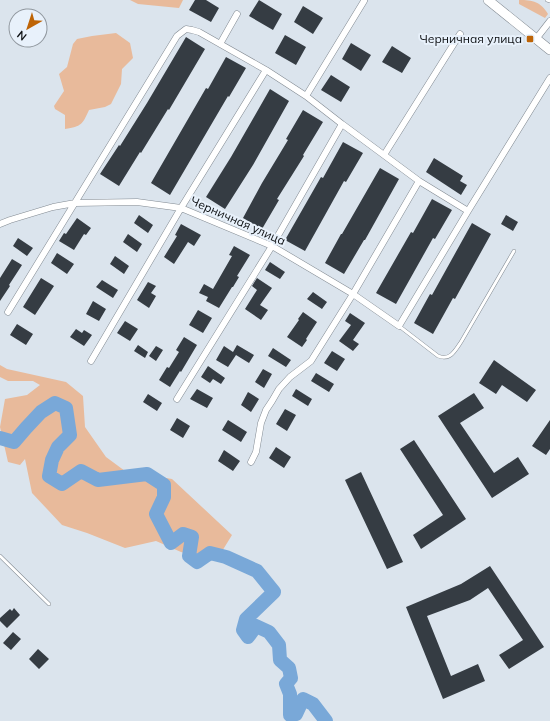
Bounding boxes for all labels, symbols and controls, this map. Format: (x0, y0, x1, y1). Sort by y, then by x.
north arrow (8, 8, 48, 48)
text: N (14, 28, 29, 44)
place label: Черничная улица (419, 31, 522, 46)
marker: Черничная улица (525, 34, 535, 44)
street label: Черничная улица (188, 193, 288, 248)

